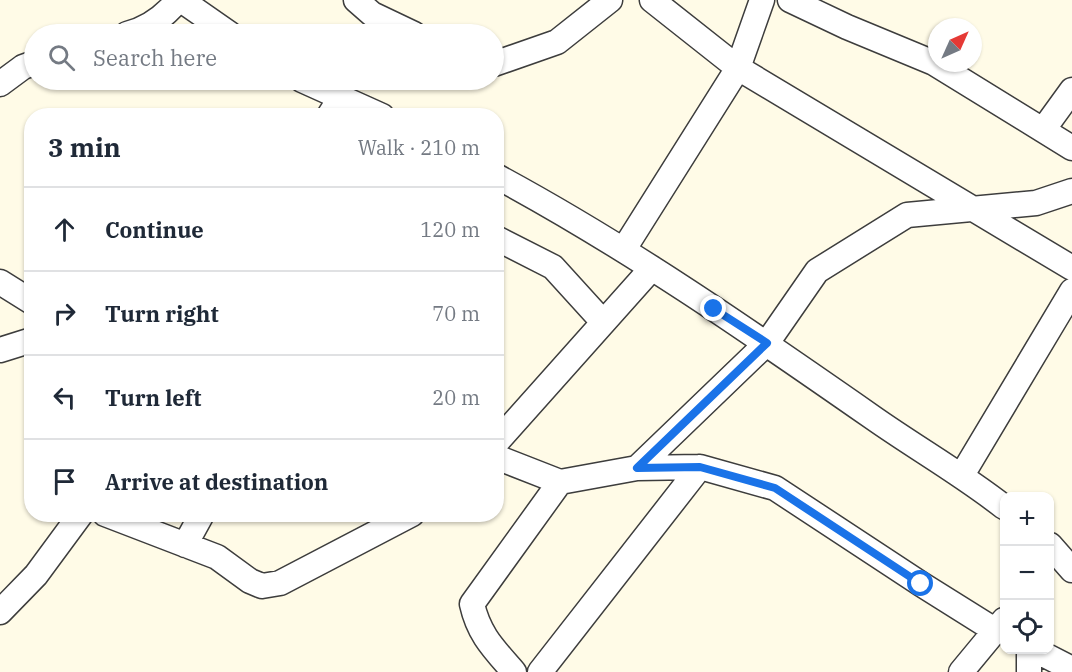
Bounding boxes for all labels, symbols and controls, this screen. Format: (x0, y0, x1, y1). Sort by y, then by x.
north arrow (928, 18, 982, 72)
search box (24, 24, 504, 90)
icon: search (45, 41, 78, 74)
text: Search here (93, 43, 217, 72)
text: 3 min (48, 130, 121, 164)
text: Walk · 210 m (358, 134, 480, 161)
icon: ahead (48, 213, 81, 246)
text: Continue (105, 215, 204, 244)
text: 120 m (420, 216, 480, 243)
route end (700, 295, 726, 321)
icon: right (48, 297, 81, 330)
text: Turn right (105, 299, 219, 328)
text: 70 m (432, 300, 480, 327)
icon: left (48, 381, 81, 414)
text: Turn left (105, 383, 201, 412)
text: 20 m (432, 384, 480, 411)
icon: arrive (48, 465, 81, 498)
text: Arrive at destination (105, 467, 328, 496)
map controls (1000, 492, 1054, 654)
button: + (1000, 492, 1054, 546)
button: − (1000, 546, 1054, 600)
route start (907, 570, 933, 596)
button: locate (1000, 600, 1054, 654)

